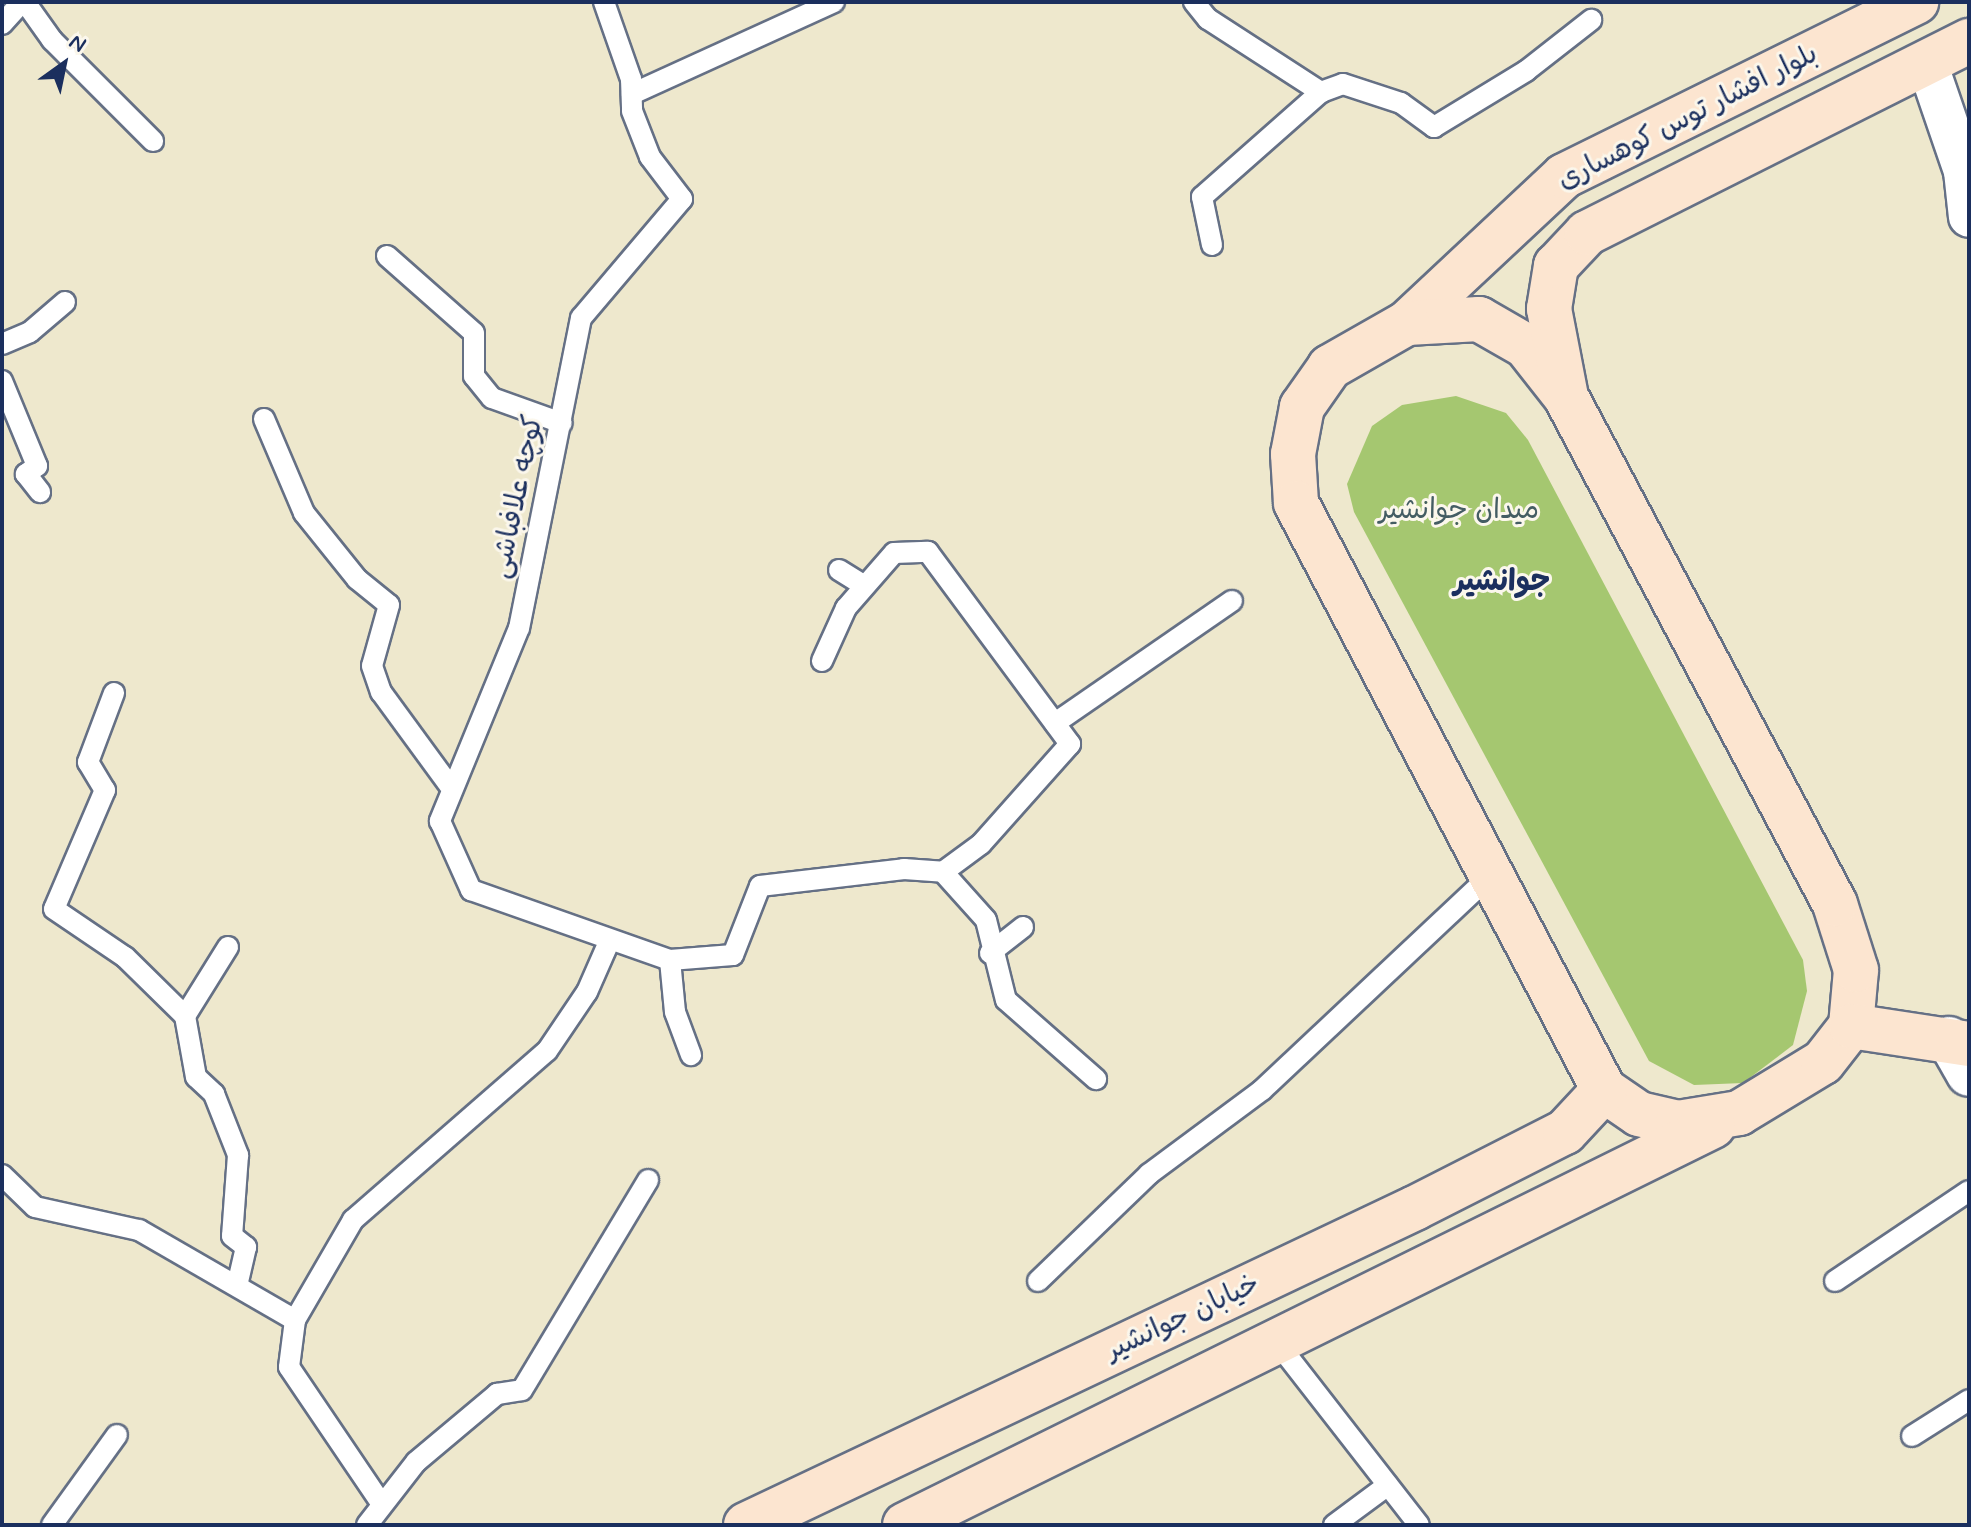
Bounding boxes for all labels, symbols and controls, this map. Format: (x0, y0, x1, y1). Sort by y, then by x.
north arrow (24, 24, 104, 104)
text: N (63, 28, 91, 60)
street label: بلوار افشار توس کوهساری (1552, 38, 1824, 198)
street label: کوچه علافباشی (484, 412, 552, 582)
park label: میدان جوانشیر (1379, 494, 1539, 528)
district label: جوانشیر (1454, 564, 1550, 600)
street label: خیابان جوانشیر (1101, 1268, 1265, 1368)

